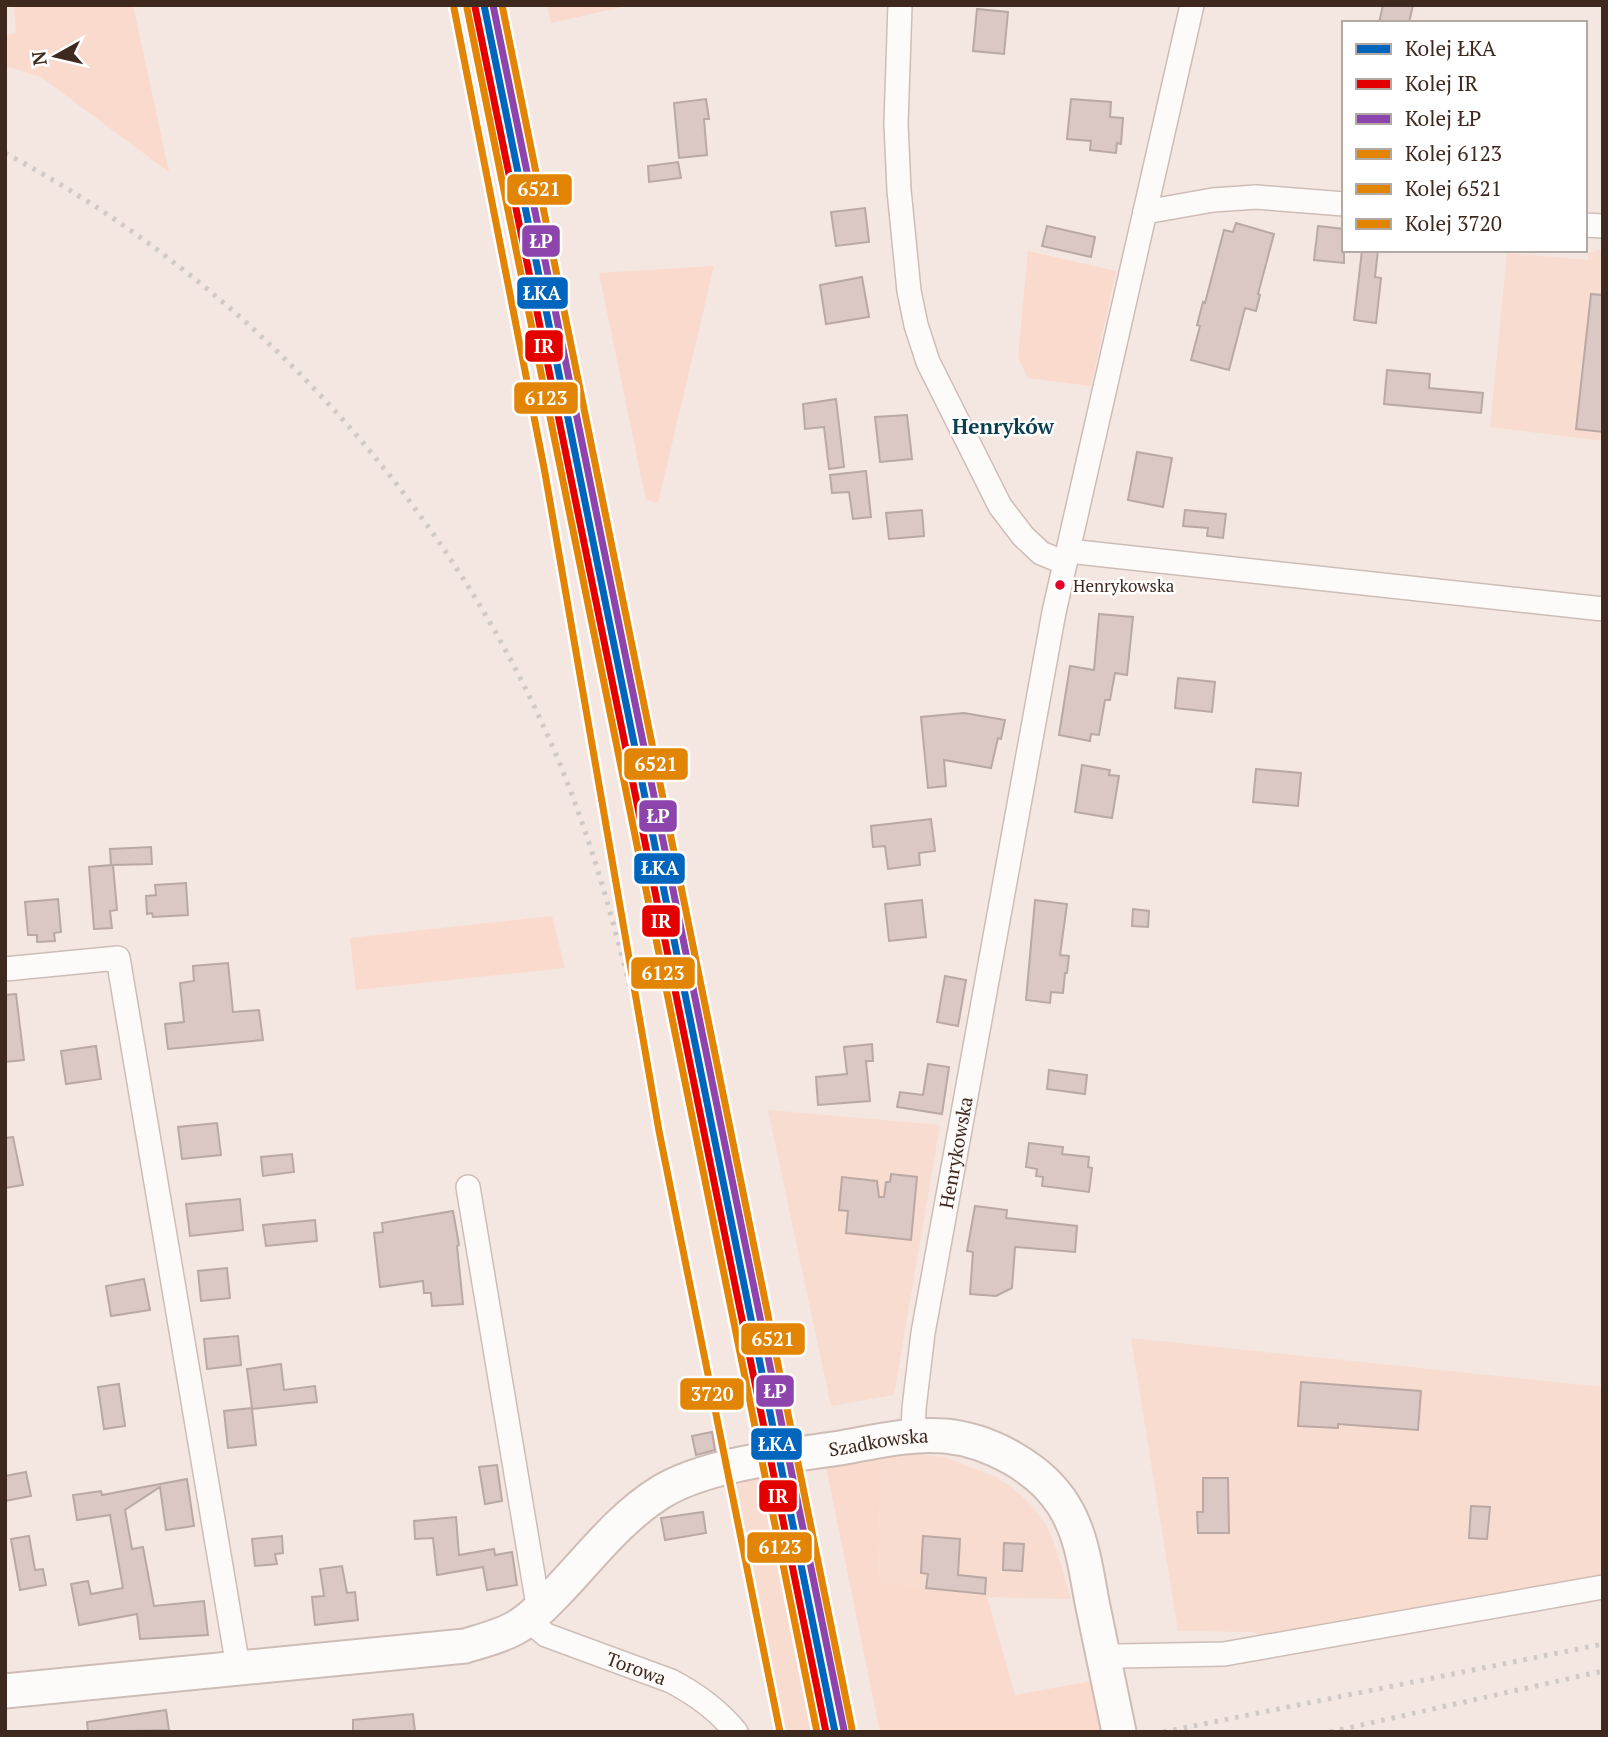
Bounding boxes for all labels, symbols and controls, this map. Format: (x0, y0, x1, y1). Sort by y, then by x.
north arrow (21, 21, 91, 91)
legend (1342, 21, 1587, 252)
text: Kolej ŁKA (1405, 34, 1497, 62)
text: N (25, 49, 52, 67)
text: Kolej IR (1405, 69, 1479, 97)
text: Kolej ŁP (1405, 104, 1481, 132)
text: Kolej 6123 (1405, 139, 1502, 167)
line badge: 6521 (506, 173, 573, 206)
text: Kolej 6521 (1405, 174, 1502, 202)
text: 6521 (518, 176, 560, 201)
text: Kolej 3720 (1405, 209, 1502, 237)
line badge: ŁP (521, 224, 561, 258)
text: ŁP (529, 228, 553, 253)
line badge: ŁKA (516, 276, 569, 310)
text: ŁKA (523, 280, 561, 305)
line badge: IR (524, 329, 564, 363)
text: IR (534, 333, 555, 358)
line badge: 6123 (513, 381, 579, 415)
text: 6123 (525, 385, 567, 410)
district label: Henryków (952, 412, 1054, 440)
place label: Henrykowska (1073, 574, 1175, 597)
marker: Henrykowska (1053, 578, 1067, 592)
line badge: 6521 (623, 747, 689, 781)
text: 6521 (635, 751, 677, 776)
line badge: ŁP (638, 799, 678, 833)
text: ŁP (646, 803, 670, 828)
line badge: ŁKA (633, 852, 686, 885)
text: ŁKA (641, 855, 679, 880)
line badge: IR (641, 904, 681, 938)
text: IR (651, 908, 672, 933)
line badge: 6123 (630, 956, 696, 990)
text: 6123 (642, 960, 684, 985)
street label: Henrykowska (933, 1094, 978, 1210)
line badge: 6521 (740, 1322, 806, 1356)
text: 6521 (752, 1326, 794, 1351)
line badge: ŁP (755, 1374, 795, 1408)
line badge: 3720 (679, 1377, 745, 1411)
text: ŁP (763, 1378, 787, 1403)
text: 3720 (691, 1381, 734, 1406)
street label: Szadkowska (827, 1422, 929, 1462)
line badge: ŁKA (750, 1427, 803, 1461)
text: ŁKA (758, 1431, 796, 1456)
line badge: IR (758, 1479, 798, 1513)
text: IR (768, 1483, 789, 1508)
line badge: 6123 (746, 1531, 813, 1564)
text: 6123 (759, 1534, 801, 1559)
street label: Torowa (603, 1645, 670, 1690)

